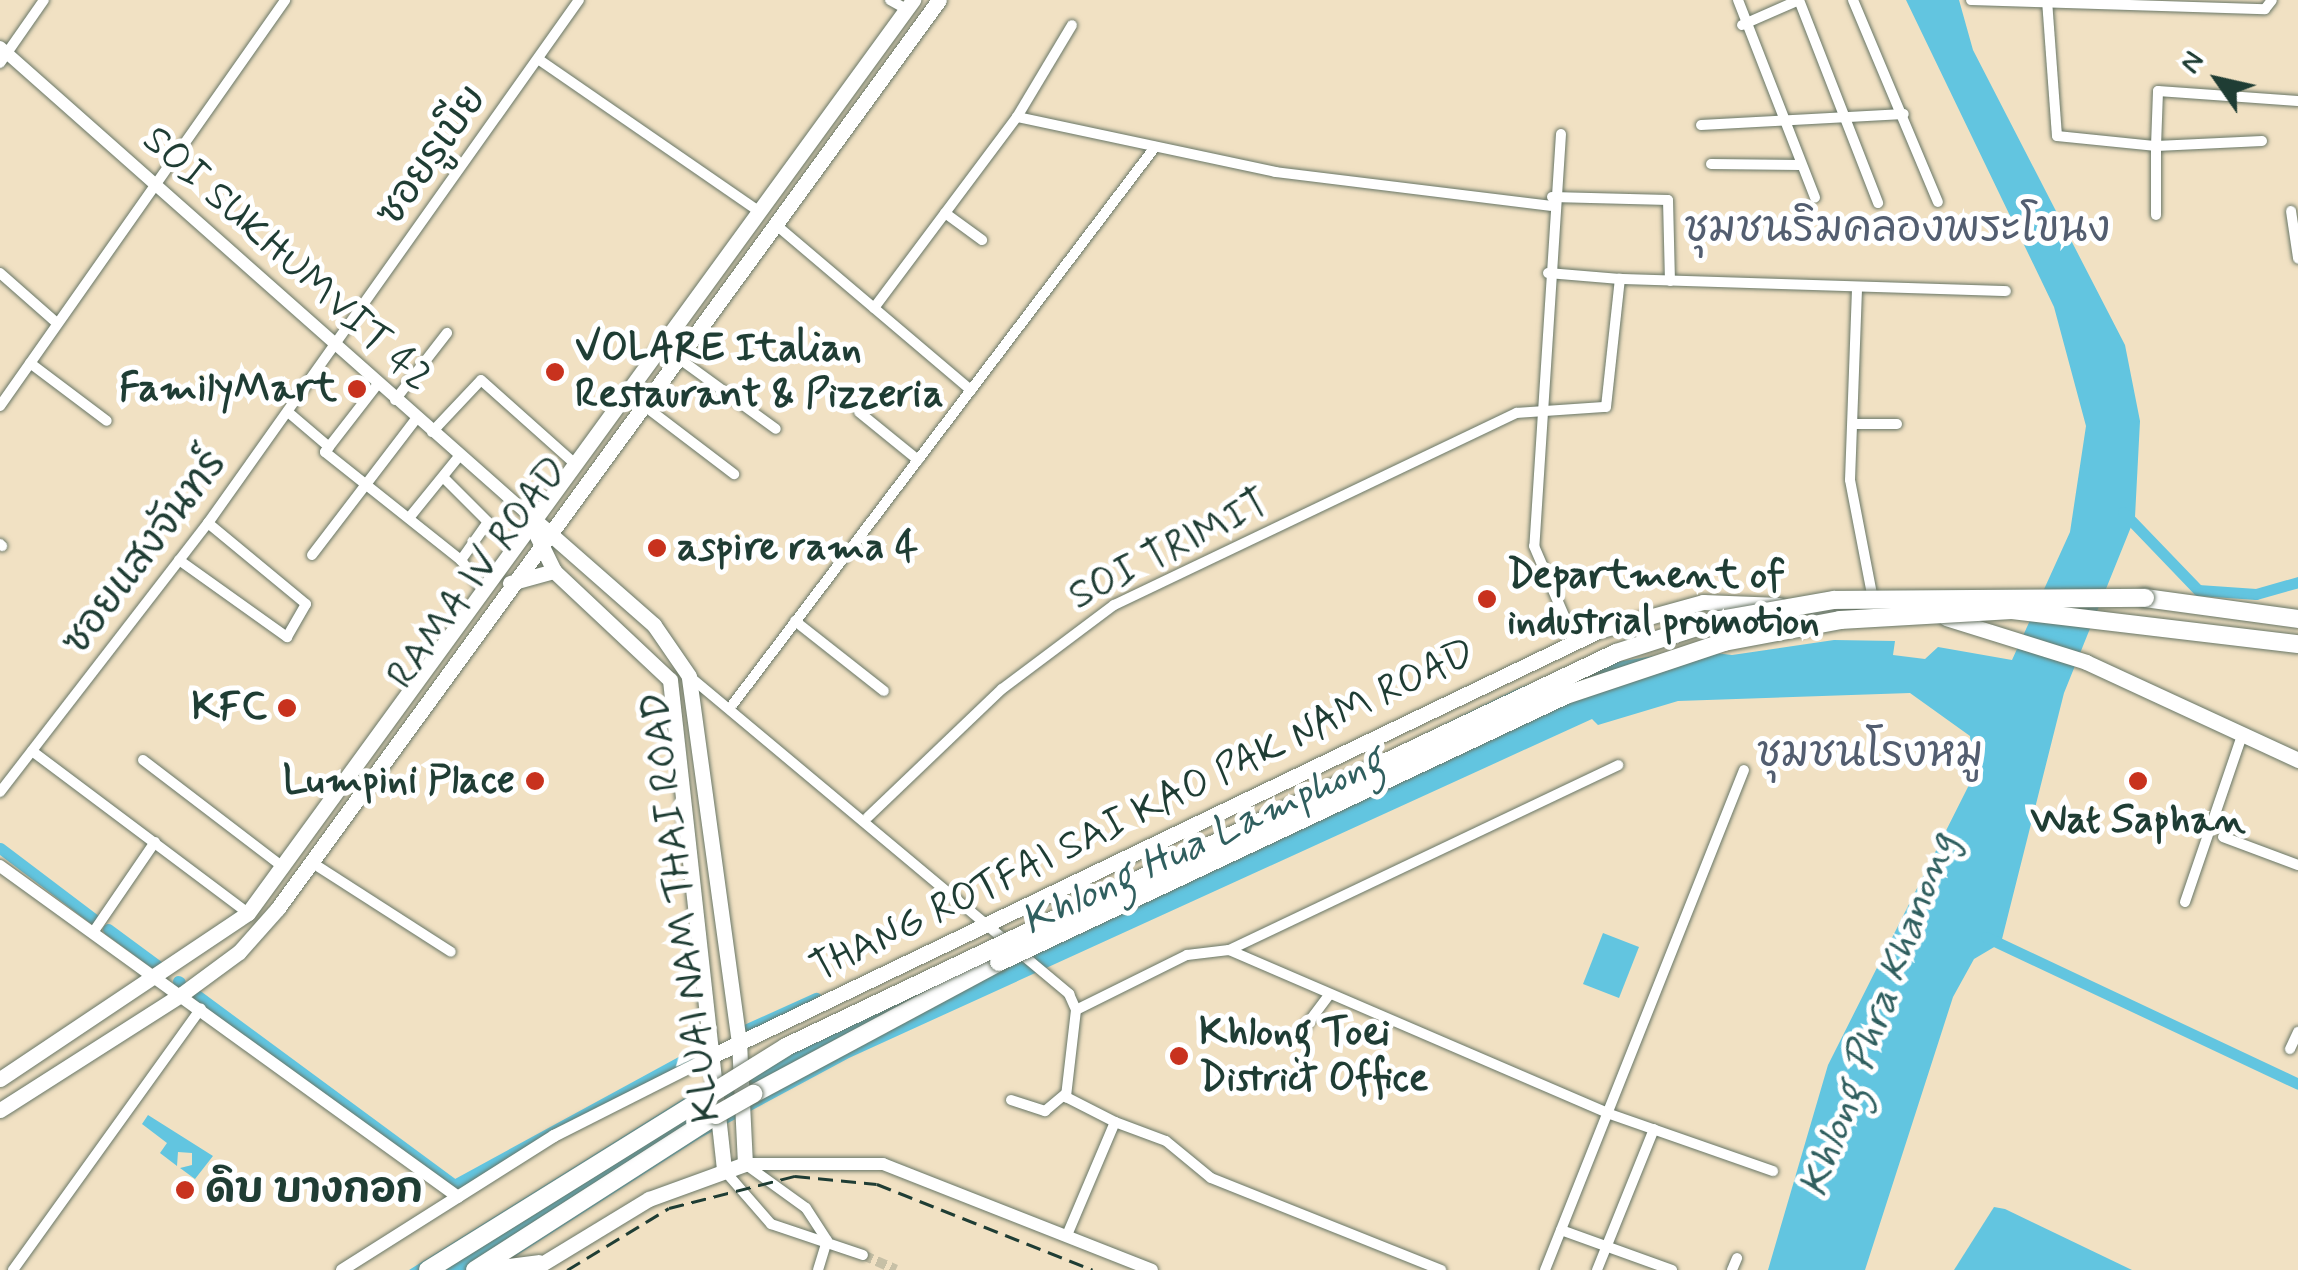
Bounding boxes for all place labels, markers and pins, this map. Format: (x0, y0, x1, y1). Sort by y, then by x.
place label: VOLARE Italian Restaurant & Pizzeria (575, 325, 944, 419)
marker: VOLARE Italian Restaurant & Pizzeria (544, 361, 566, 383)
place label: FamilyMart (119, 365, 337, 413)
marker: FamilyMart (346, 378, 368, 400)
place label: aspire rama 4 (677, 524, 918, 572)
marker: aspire rama 4 (646, 537, 668, 559)
place label: Department of industrial promotion (1507, 552, 1820, 646)
marker: Department of industrial promotion (1476, 588, 1498, 610)
place label: KFC (192, 684, 267, 732)
marker: KFC (276, 697, 298, 719)
place label: Lumpini Place (282, 757, 515, 805)
marker: Lumpini Place (524, 770, 546, 792)
marker: Wat Saphan (2127, 770, 2149, 792)
place label: Wat Saphan (2039, 797, 2237, 845)
place label: Khlong Toei District Office (1199, 1009, 1428, 1103)
marker: Khlong Toei District Office (1168, 1045, 1190, 1067)
place label: ดิบ บางกอก (205, 1166, 423, 1214)
marker: ดิบ บางกอก (174, 1179, 196, 1201)

